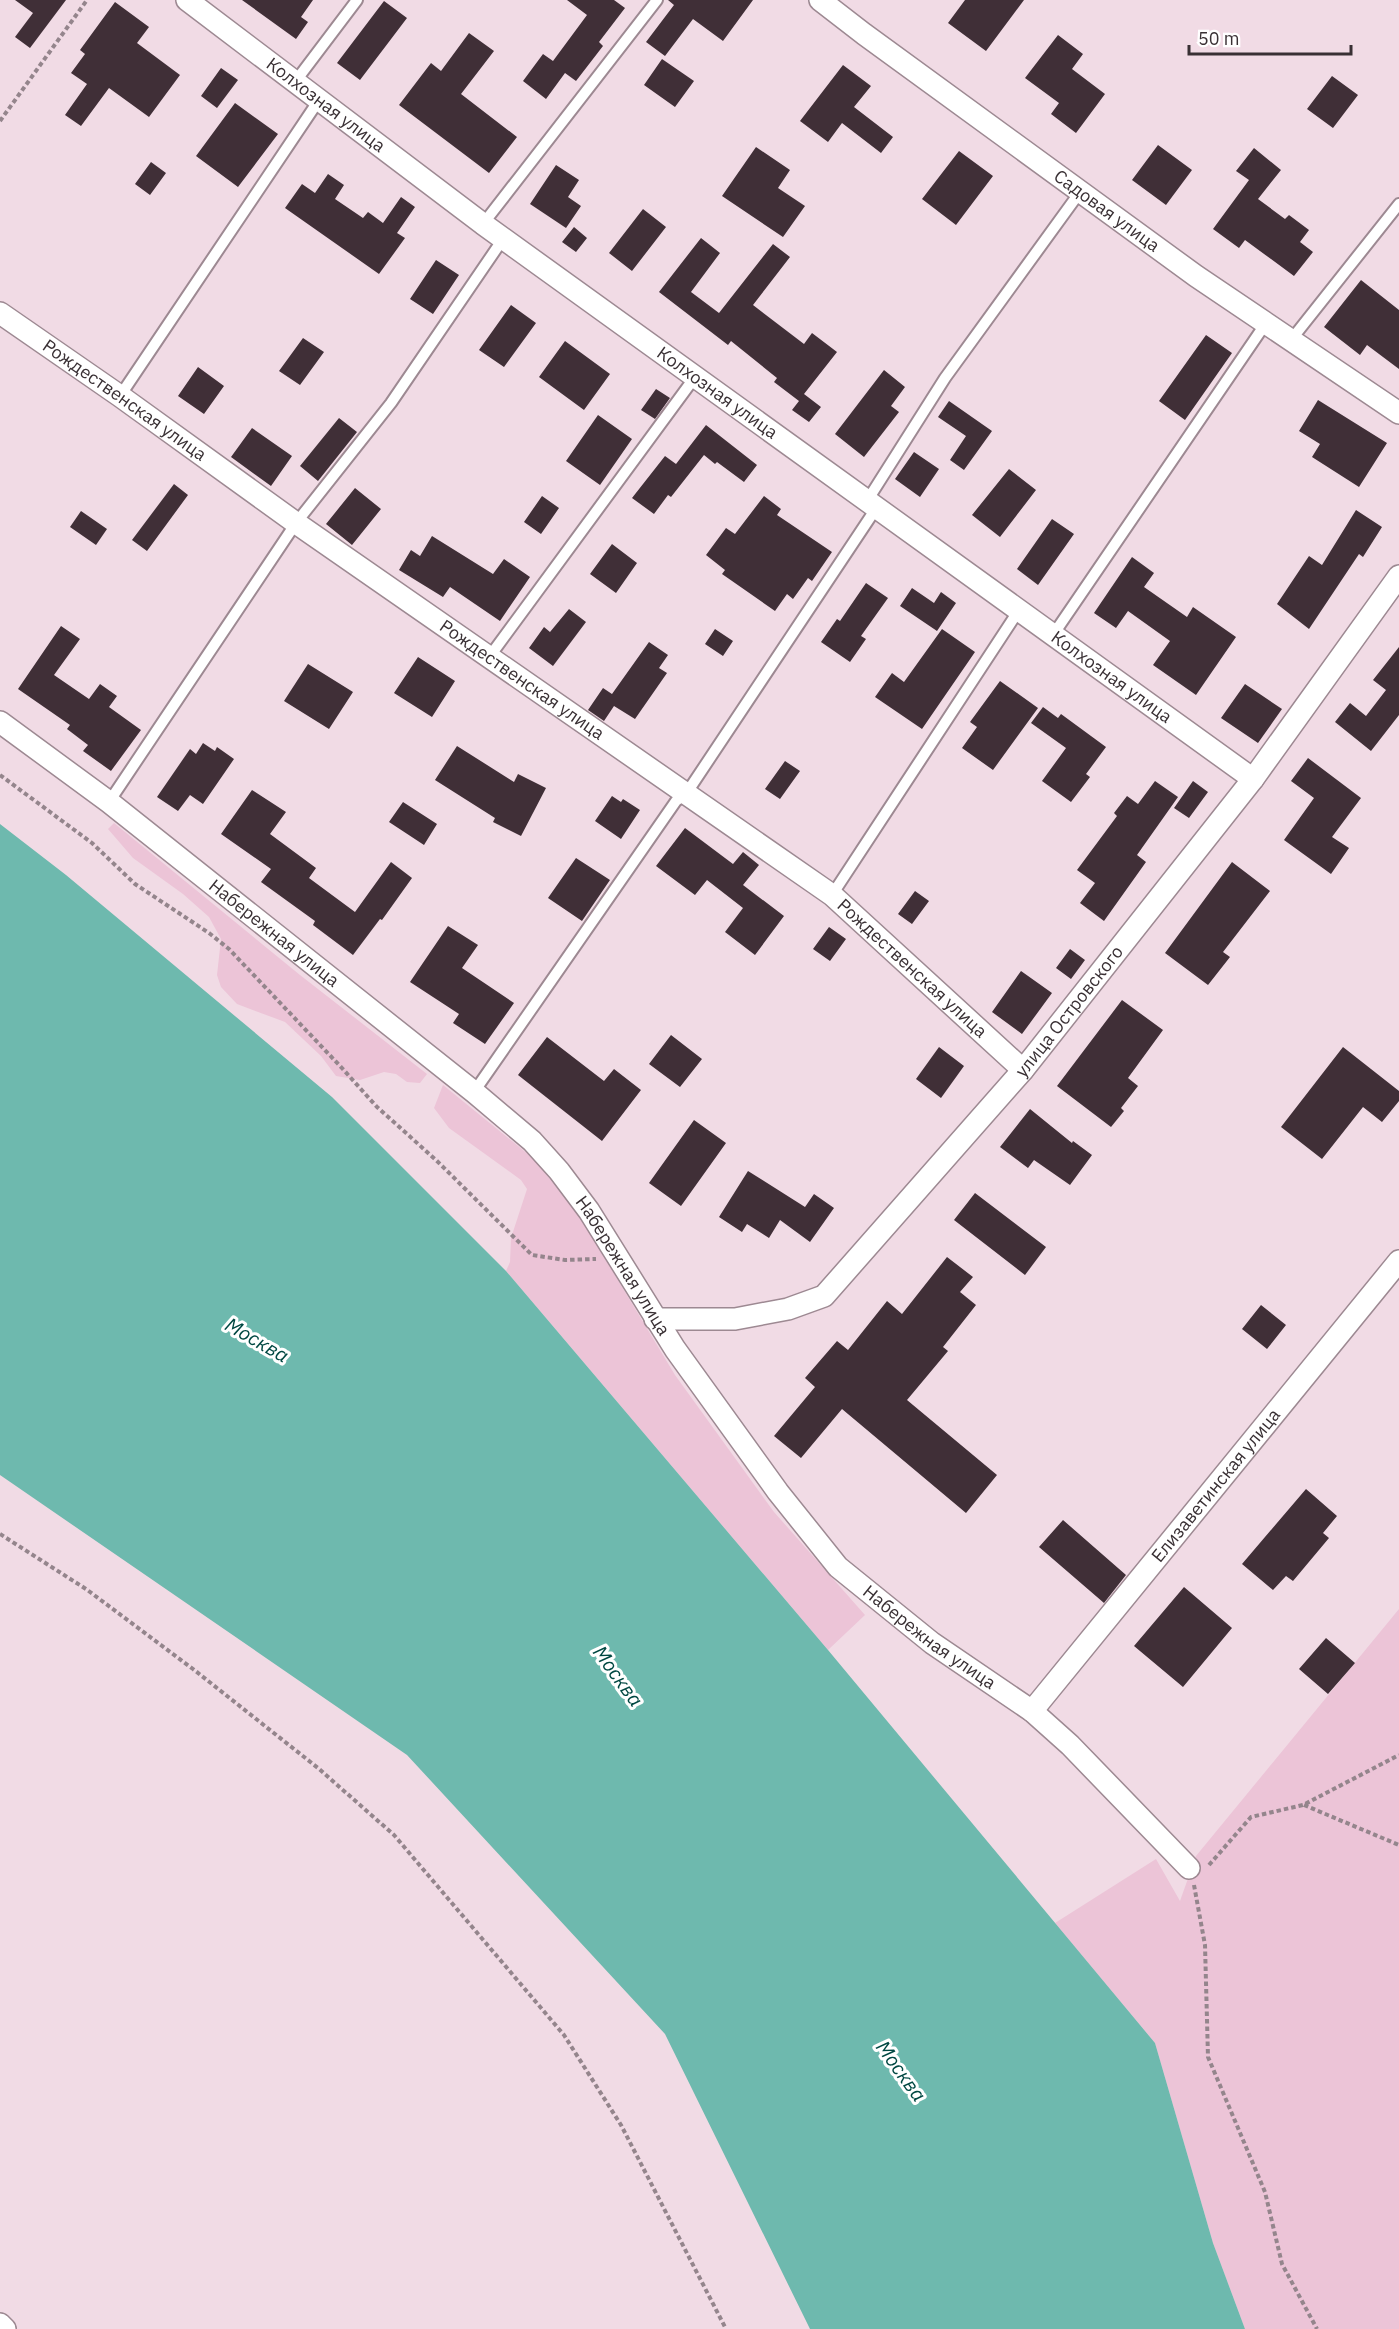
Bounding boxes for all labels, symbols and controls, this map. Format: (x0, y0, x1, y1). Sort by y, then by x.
scale bar (1189, 18, 1351, 56)
text: 50 m (1198, 27, 1240, 50)
street label: Колхозная улица (262, 52, 391, 157)
street label: Садовая улица (1050, 164, 1165, 257)
street label: Рождественская улица (38, 334, 212, 466)
street label: Колхозная улица (653, 341, 783, 444)
street label: Рождественская улица (435, 614, 609, 745)
street label: Колхозная улица (1047, 625, 1177, 728)
street label: Набережная улица (204, 874, 345, 992)
street label: Рождественская улица (833, 893, 993, 1043)
street label: улица Островского (1010, 941, 1128, 1082)
street label: Набережная улица (571, 1191, 676, 1340)
water label: Москва (220, 1311, 294, 1369)
street label: Елизаветинская улица (1146, 1403, 1285, 1567)
street label: Набережная улица (858, 1580, 1001, 1694)
water label: Москва (587, 1640, 650, 1712)
water label: Москва (870, 2035, 933, 2107)

